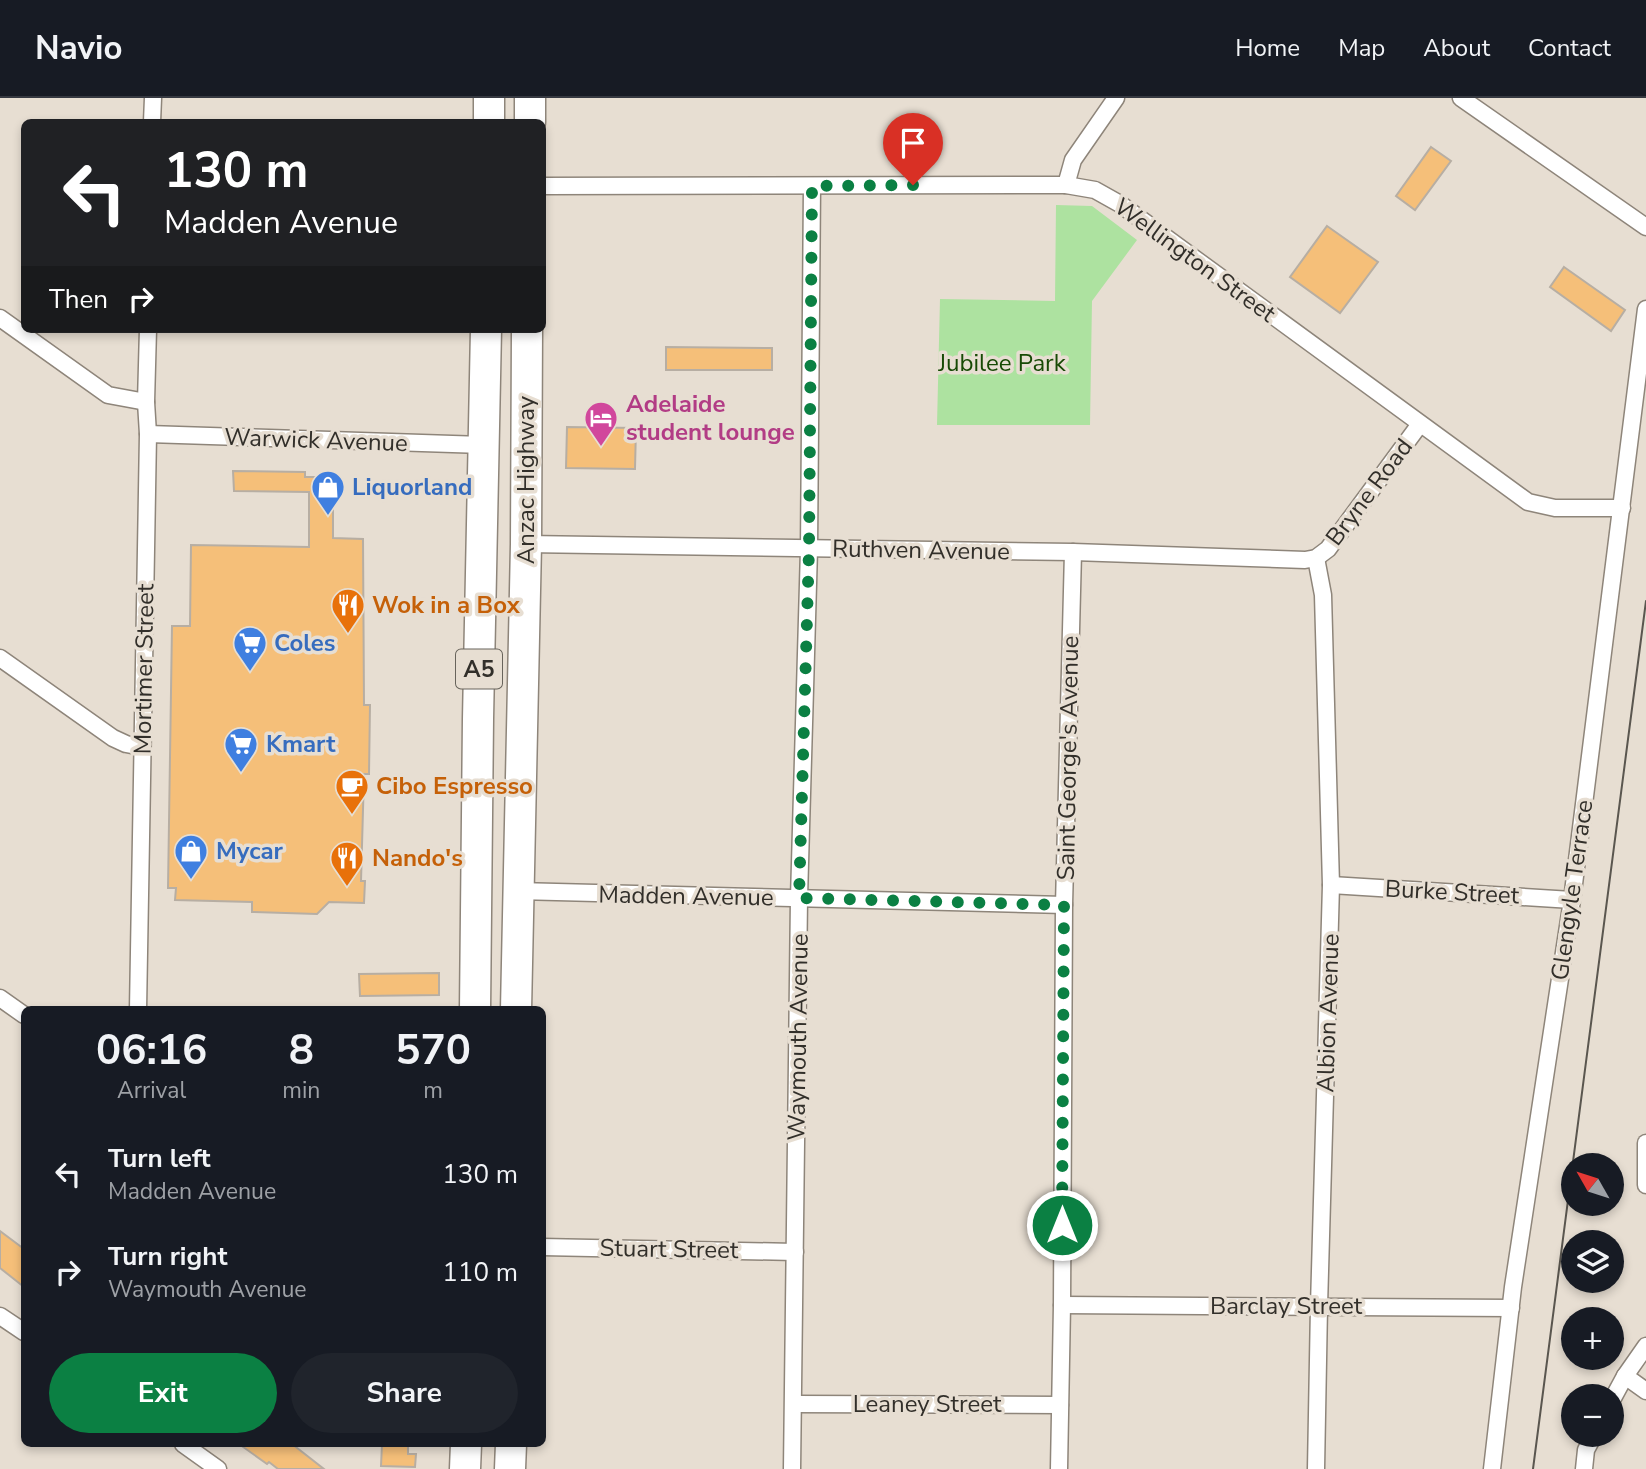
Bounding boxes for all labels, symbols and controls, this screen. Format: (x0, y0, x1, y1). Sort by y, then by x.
text: Navio (35, 26, 122, 71)
text: Home (1235, 32, 1300, 64)
text: Map (1338, 32, 1385, 64)
text: About (1423, 32, 1490, 64)
text: Contact (1528, 32, 1611, 64)
pin (883, 113, 943, 185)
icon: arrive (894, 124, 932, 162)
text: 130 m (164, 137, 308, 204)
icon: left (49, 147, 140, 238)
street label: Wellington Street (1108, 191, 1283, 330)
text: Madden Avenue (164, 201, 398, 244)
icon: right (122, 280, 160, 318)
text: Then (49, 282, 108, 317)
park label: Jubilee Park (937, 347, 1067, 379)
place label: Adelaide student lounge (626, 388, 795, 448)
street label: Anzac Highway (510, 395, 542, 564)
hotel icon: Adelaide student lounge (582, 399, 620, 448)
street label: Warwick Avenue (224, 421, 408, 459)
street label: Bryne Road (1318, 432, 1420, 552)
shop icon: Liquorland (309, 468, 347, 517)
place label: Liquorland (352, 471, 472, 503)
street label: Ruthven Avenue (832, 532, 1010, 568)
street label: Mortimer Street (127, 583, 161, 755)
restaurant icon: Wok in a Box (329, 586, 367, 635)
place label: Wok in a Box (372, 589, 521, 621)
supermarket icon: Coles (231, 624, 269, 673)
place label: Coles (274, 627, 336, 659)
street label: Saint George's Avenue (1050, 635, 1086, 881)
road number: A5 (456, 650, 502, 688)
supermarket icon: Kmart (222, 725, 260, 774)
place label: Kmart (266, 728, 336, 760)
cafe icon: Cibo Espresso (333, 767, 371, 816)
place label: Cibo Espresso (376, 770, 533, 802)
street label: Glengyle Terrace (1543, 798, 1601, 982)
shop icon: Mycar (172, 832, 210, 881)
place label: Mycar (216, 835, 284, 867)
restaurant icon: Nando's (328, 839, 366, 888)
place label: Nando's (372, 842, 463, 874)
street label: Burke Street (1384, 873, 1521, 912)
street label: Madden Avenue (598, 878, 774, 914)
street label: Waymouth Avenue (780, 933, 816, 1141)
street label: Albion Avenue (1309, 933, 1347, 1093)
text: 06:16 (96, 1022, 207, 1079)
text: 8 (289, 1022, 314, 1079)
text: 570 (395, 1022, 471, 1079)
text: Arrival (117, 1075, 186, 1106)
text: min (282, 1075, 320, 1106)
text: m (423, 1075, 443, 1106)
text: Turn left (108, 1141, 211, 1176)
north arrow (1561, 1153, 1624, 1216)
map controls (1561, 1153, 1624, 1447)
icon: left (49, 1155, 87, 1193)
text: 130 m (442, 1157, 518, 1192)
text: Madden Avenue (108, 1176, 276, 1207)
position arrow (1025, 1188, 1099, 1262)
button: layers (1561, 1230, 1624, 1293)
street label: Stuart Street (599, 1232, 739, 1266)
text: Turn right (108, 1239, 227, 1274)
icon: right (49, 1253, 87, 1291)
text: 110 m (442, 1255, 518, 1290)
text: Waymouth Avenue (108, 1274, 307, 1305)
street label: Barclay Street (1210, 1290, 1363, 1322)
button: + (1561, 1307, 1624, 1370)
button: Exit (49, 1353, 277, 1433)
button: Share (291, 1353, 518, 1433)
button: − (1561, 1384, 1624, 1447)
street label: Leaney Street (853, 1388, 1002, 1420)

